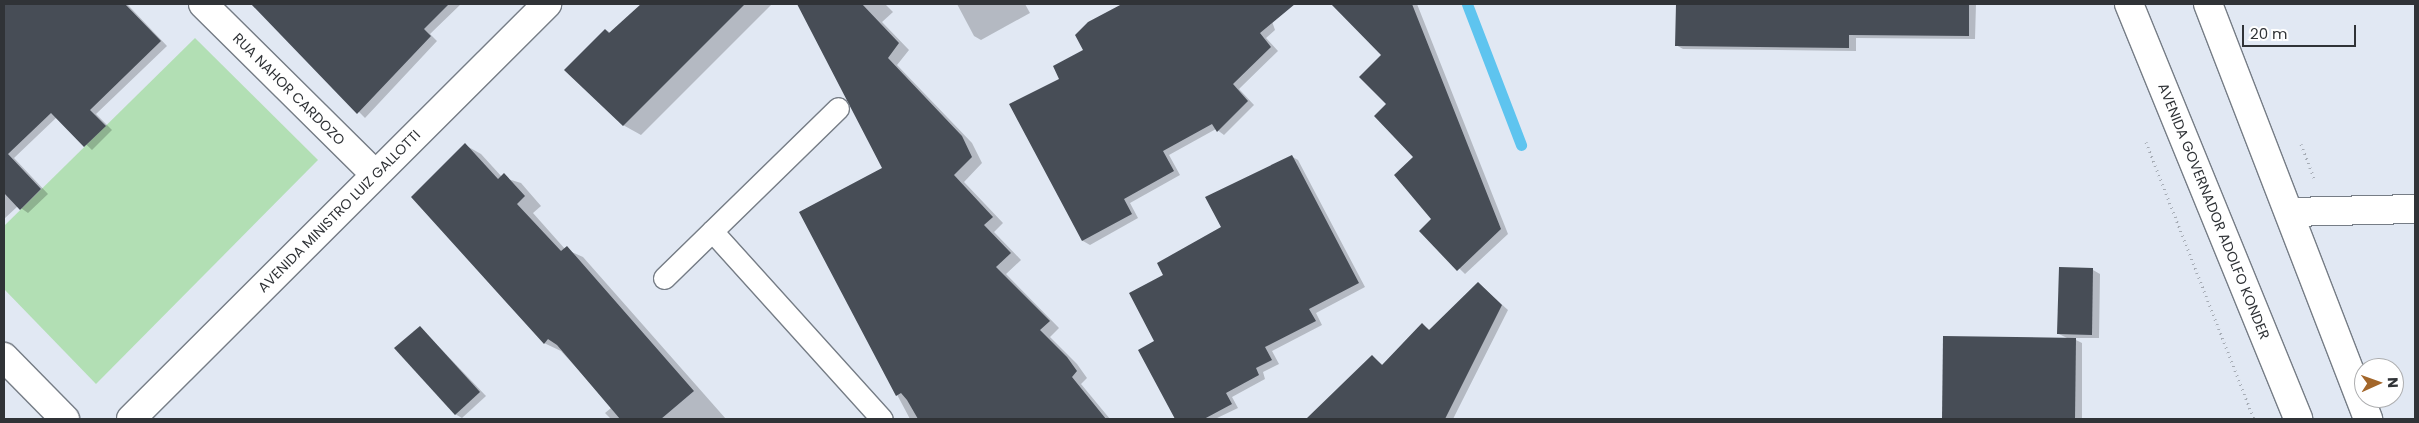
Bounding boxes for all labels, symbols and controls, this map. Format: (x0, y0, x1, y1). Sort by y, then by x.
scale bar (2244, 15, 2358, 47)
text: 20 m (2250, 23, 2288, 44)
street label: RUA NAHOR CARDOZO (229, 29, 349, 149)
street label: AVENIDA GOVERNADOR ADOLFO KONDER (2155, 80, 2273, 342)
street label: AVENIDA MINISTRO LUIZ GALLOTTI (254, 126, 424, 296)
north arrow (2354, 358, 2404, 408)
text: N (2383, 377, 2403, 388)

